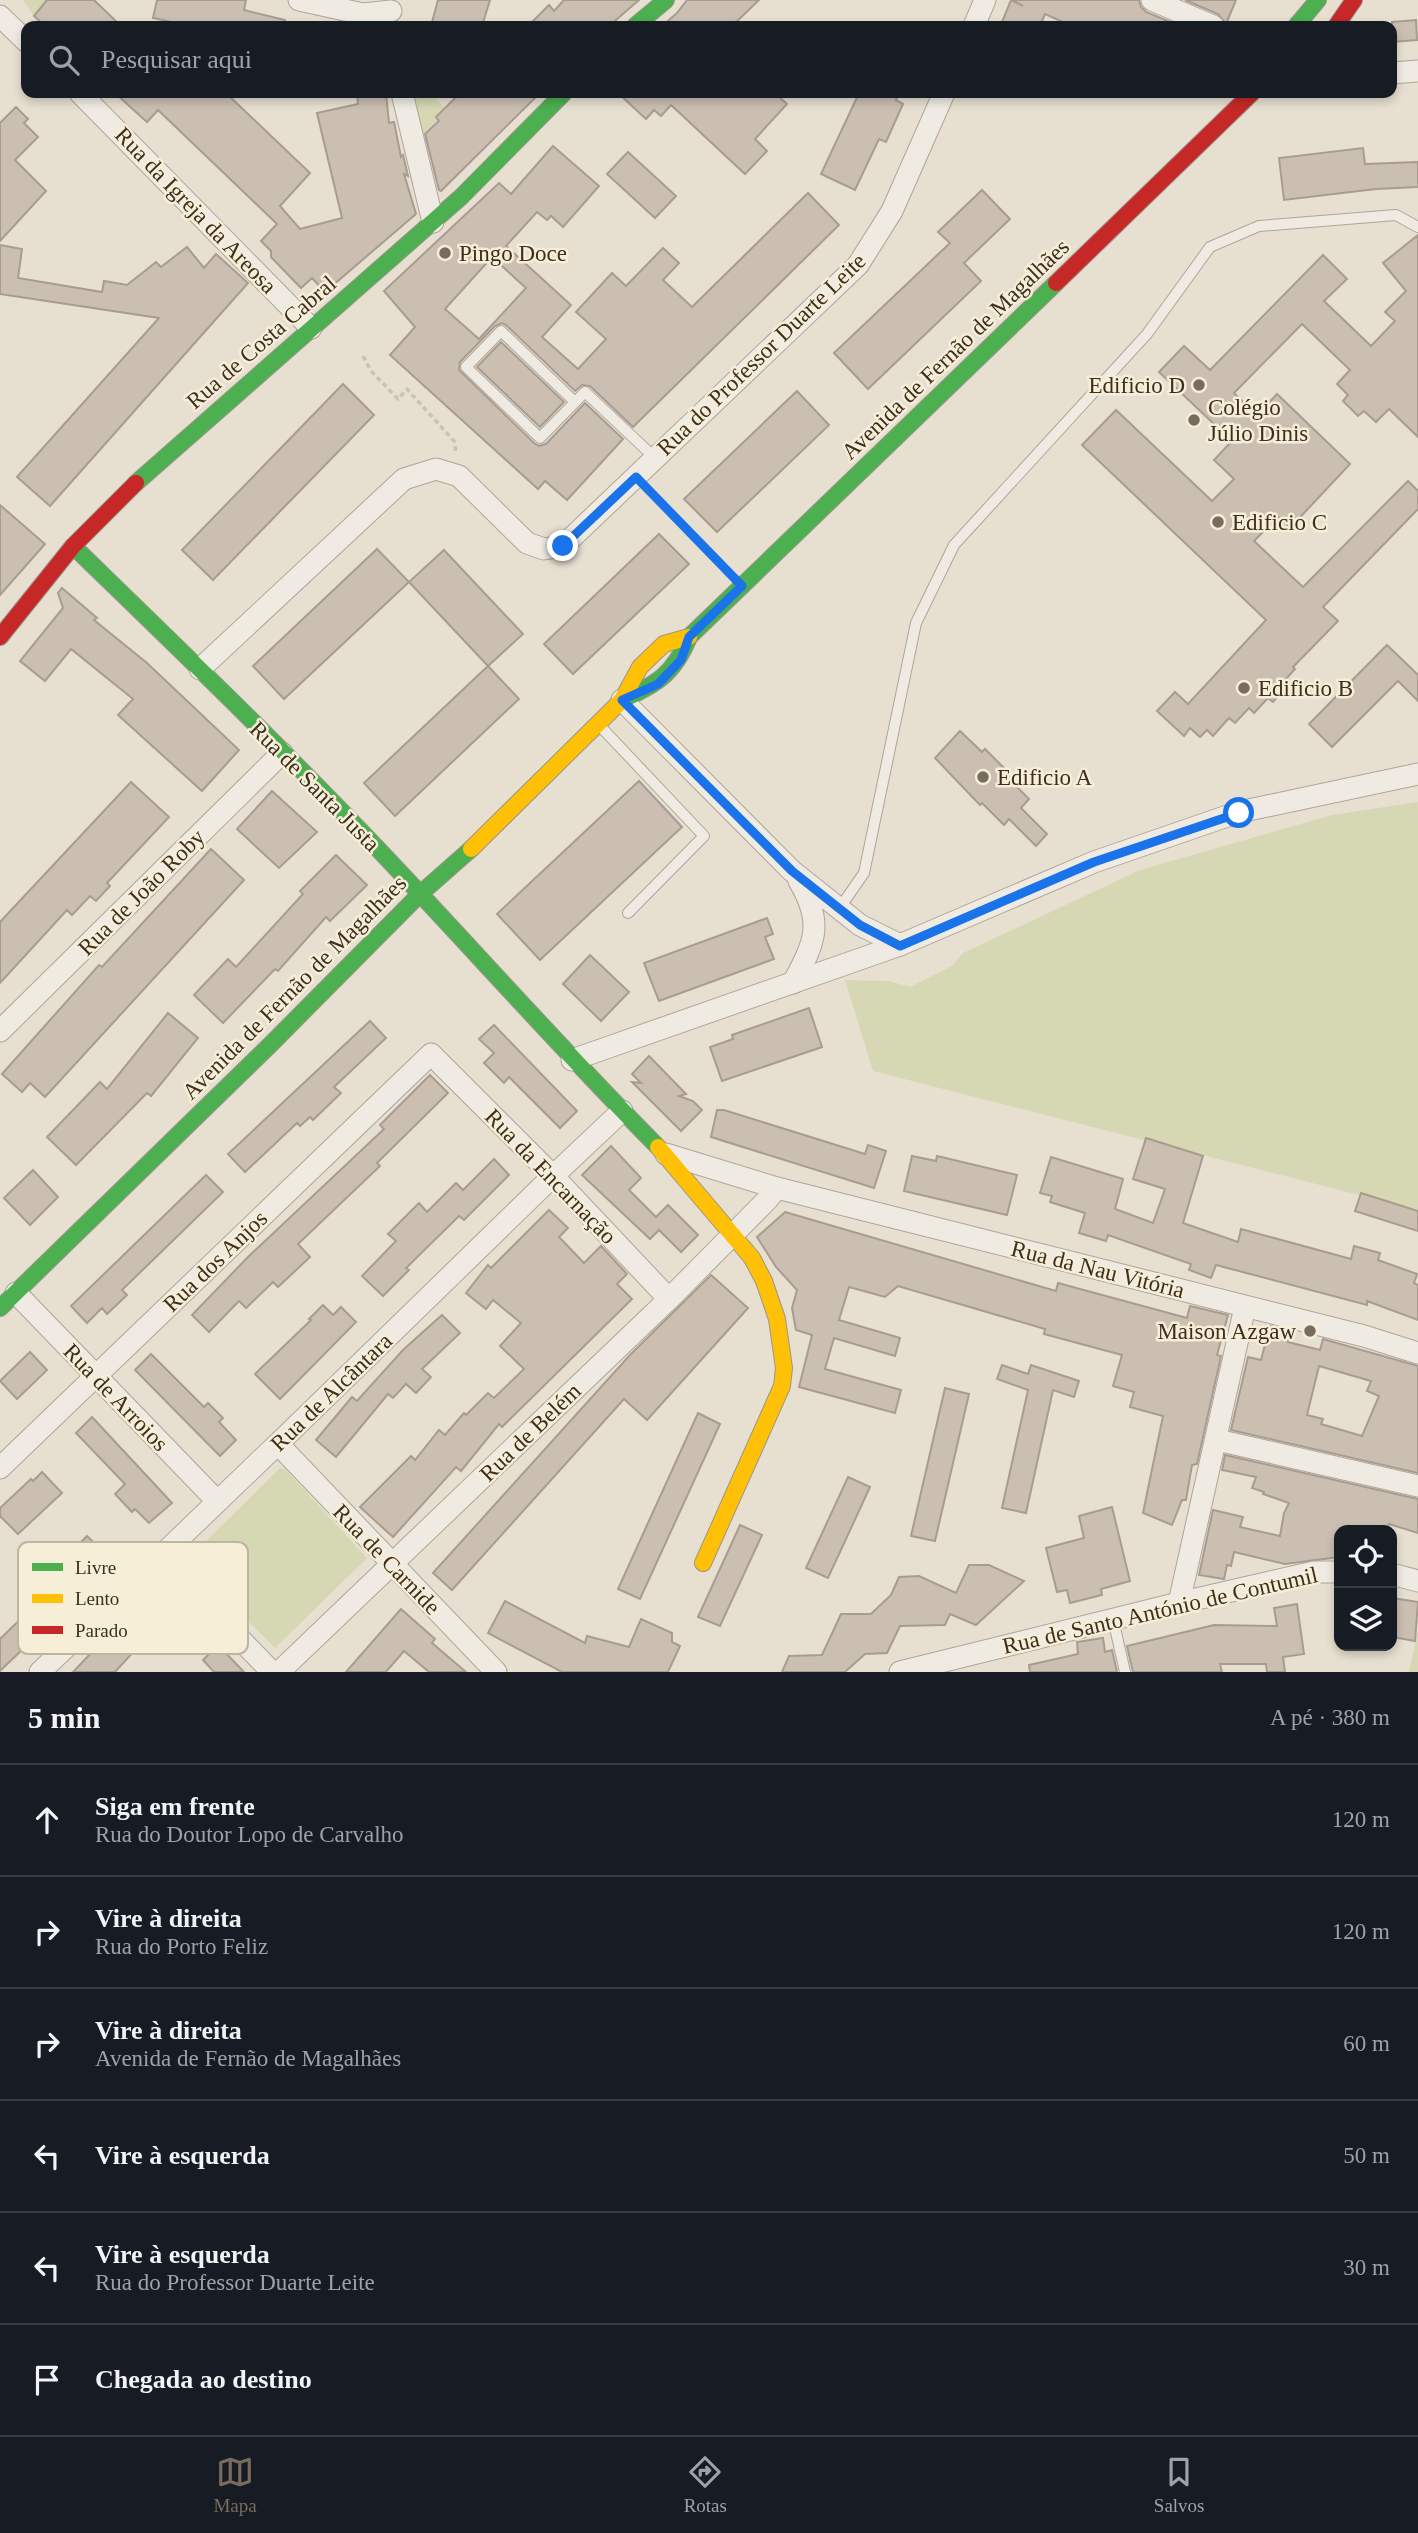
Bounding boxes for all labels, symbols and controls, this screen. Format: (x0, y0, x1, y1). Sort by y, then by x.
search box (21, 21, 1397, 98)
icon: search (45, 41, 83, 79)
text: Pesquisar aqui (101, 45, 252, 74)
street label: Rua da Igreja da Areosa (110, 122, 281, 299)
street label: Avenida de Fernão de Magalhães (837, 234, 1074, 465)
place label: Pingo Doce (459, 241, 567, 266)
marker: Pingo Doce (437, 245, 453, 261)
street label: Rua do Professor Duarte Leite (652, 248, 871, 461)
street label: Rua de Costa Cabral (182, 271, 341, 414)
place label: Edificio D (1089, 373, 1185, 398)
marker: Edificio D (1191, 377, 1207, 393)
place label: Colégio Júlio Dinis (1208, 395, 1308, 446)
marker: Colégio Júlio Dinis (1186, 412, 1202, 428)
place label: Edificio C (1232, 510, 1327, 535)
marker: Edificio C (1210, 514, 1226, 530)
route end (547, 530, 578, 561)
place label: Edificio B (1258, 676, 1353, 701)
marker: Edificio B (1236, 680, 1252, 696)
street label: Rua de Santa Justa (245, 716, 385, 856)
place label: Edificio A (997, 765, 1093, 790)
marker: Edificio A (975, 769, 991, 785)
route start (1223, 797, 1254, 828)
street label: Rua de João Roby (73, 824, 210, 961)
street label: Avenida de Fernão de Magalhães (177, 870, 411, 1104)
street label: Rua da Encarnação (480, 1104, 621, 1249)
street label: Rua dos Anjos (158, 1206, 272, 1317)
street label: Rua da Nau Vitória (1009, 1236, 1187, 1303)
place label: Maison Azgaw (1157, 1319, 1296, 1344)
marker: Maison Azgaw (1302, 1323, 1318, 1339)
street label: Rua de Alcântara (266, 1328, 397, 1456)
street label: Rua de Arroios (58, 1339, 173, 1456)
street label: Rua de Belém (475, 1378, 586, 1487)
street label: Rua de Carnide (328, 1499, 445, 1619)
map controls (1334, 1525, 1397, 1651)
button: locate (1334, 1525, 1397, 1588)
legend (18, 1542, 248, 1654)
text: Livre (75, 1557, 116, 1578)
street label: Rua de Santo António de Contumil (1000, 1562, 1320, 1659)
text: Lento (75, 1588, 119, 1609)
button: layers (1334, 1588, 1397, 1651)
text: Parado (75, 1620, 128, 1641)
text: 5 min (28, 1701, 101, 1734)
text: A pé · 380 m (1270, 1705, 1390, 1730)
text: Siga em frente (95, 1792, 255, 1821)
icon: ahead (28, 1801, 66, 1839)
text: 120 m (1332, 1807, 1390, 1832)
text: Rua do Doutor Lopo de Carvalho (95, 1822, 404, 1847)
text: Vire à direita (95, 1904, 242, 1933)
icon: right (28, 1913, 66, 1951)
text: 120 m (1332, 1919, 1390, 1944)
text: Rua do Porto Feliz (95, 1934, 268, 1959)
text: Vire à direita (95, 2016, 242, 2045)
icon: right (28, 2025, 66, 2063)
text: 60 m (1343, 2031, 1390, 2056)
text: Avenida de Fernão de Magalhães (95, 2046, 401, 2071)
icon: left (28, 2137, 66, 2175)
text: Vire à esquerda (95, 2141, 270, 2170)
text: 50 m (1343, 2143, 1390, 2168)
text: Vire à esquerda (95, 2240, 270, 2269)
icon: left (28, 2249, 66, 2287)
text: 30 m (1343, 2255, 1390, 2280)
text: Rua do Professor Duarte Leite (95, 2270, 375, 2295)
icon: arrive (28, 2361, 66, 2399)
text: Chegada ao destino (95, 2365, 312, 2394)
tab: Mapa (213, 2453, 257, 2517)
tab: Rotas (684, 2453, 727, 2517)
tab: Salvos (1154, 2453, 1205, 2517)

